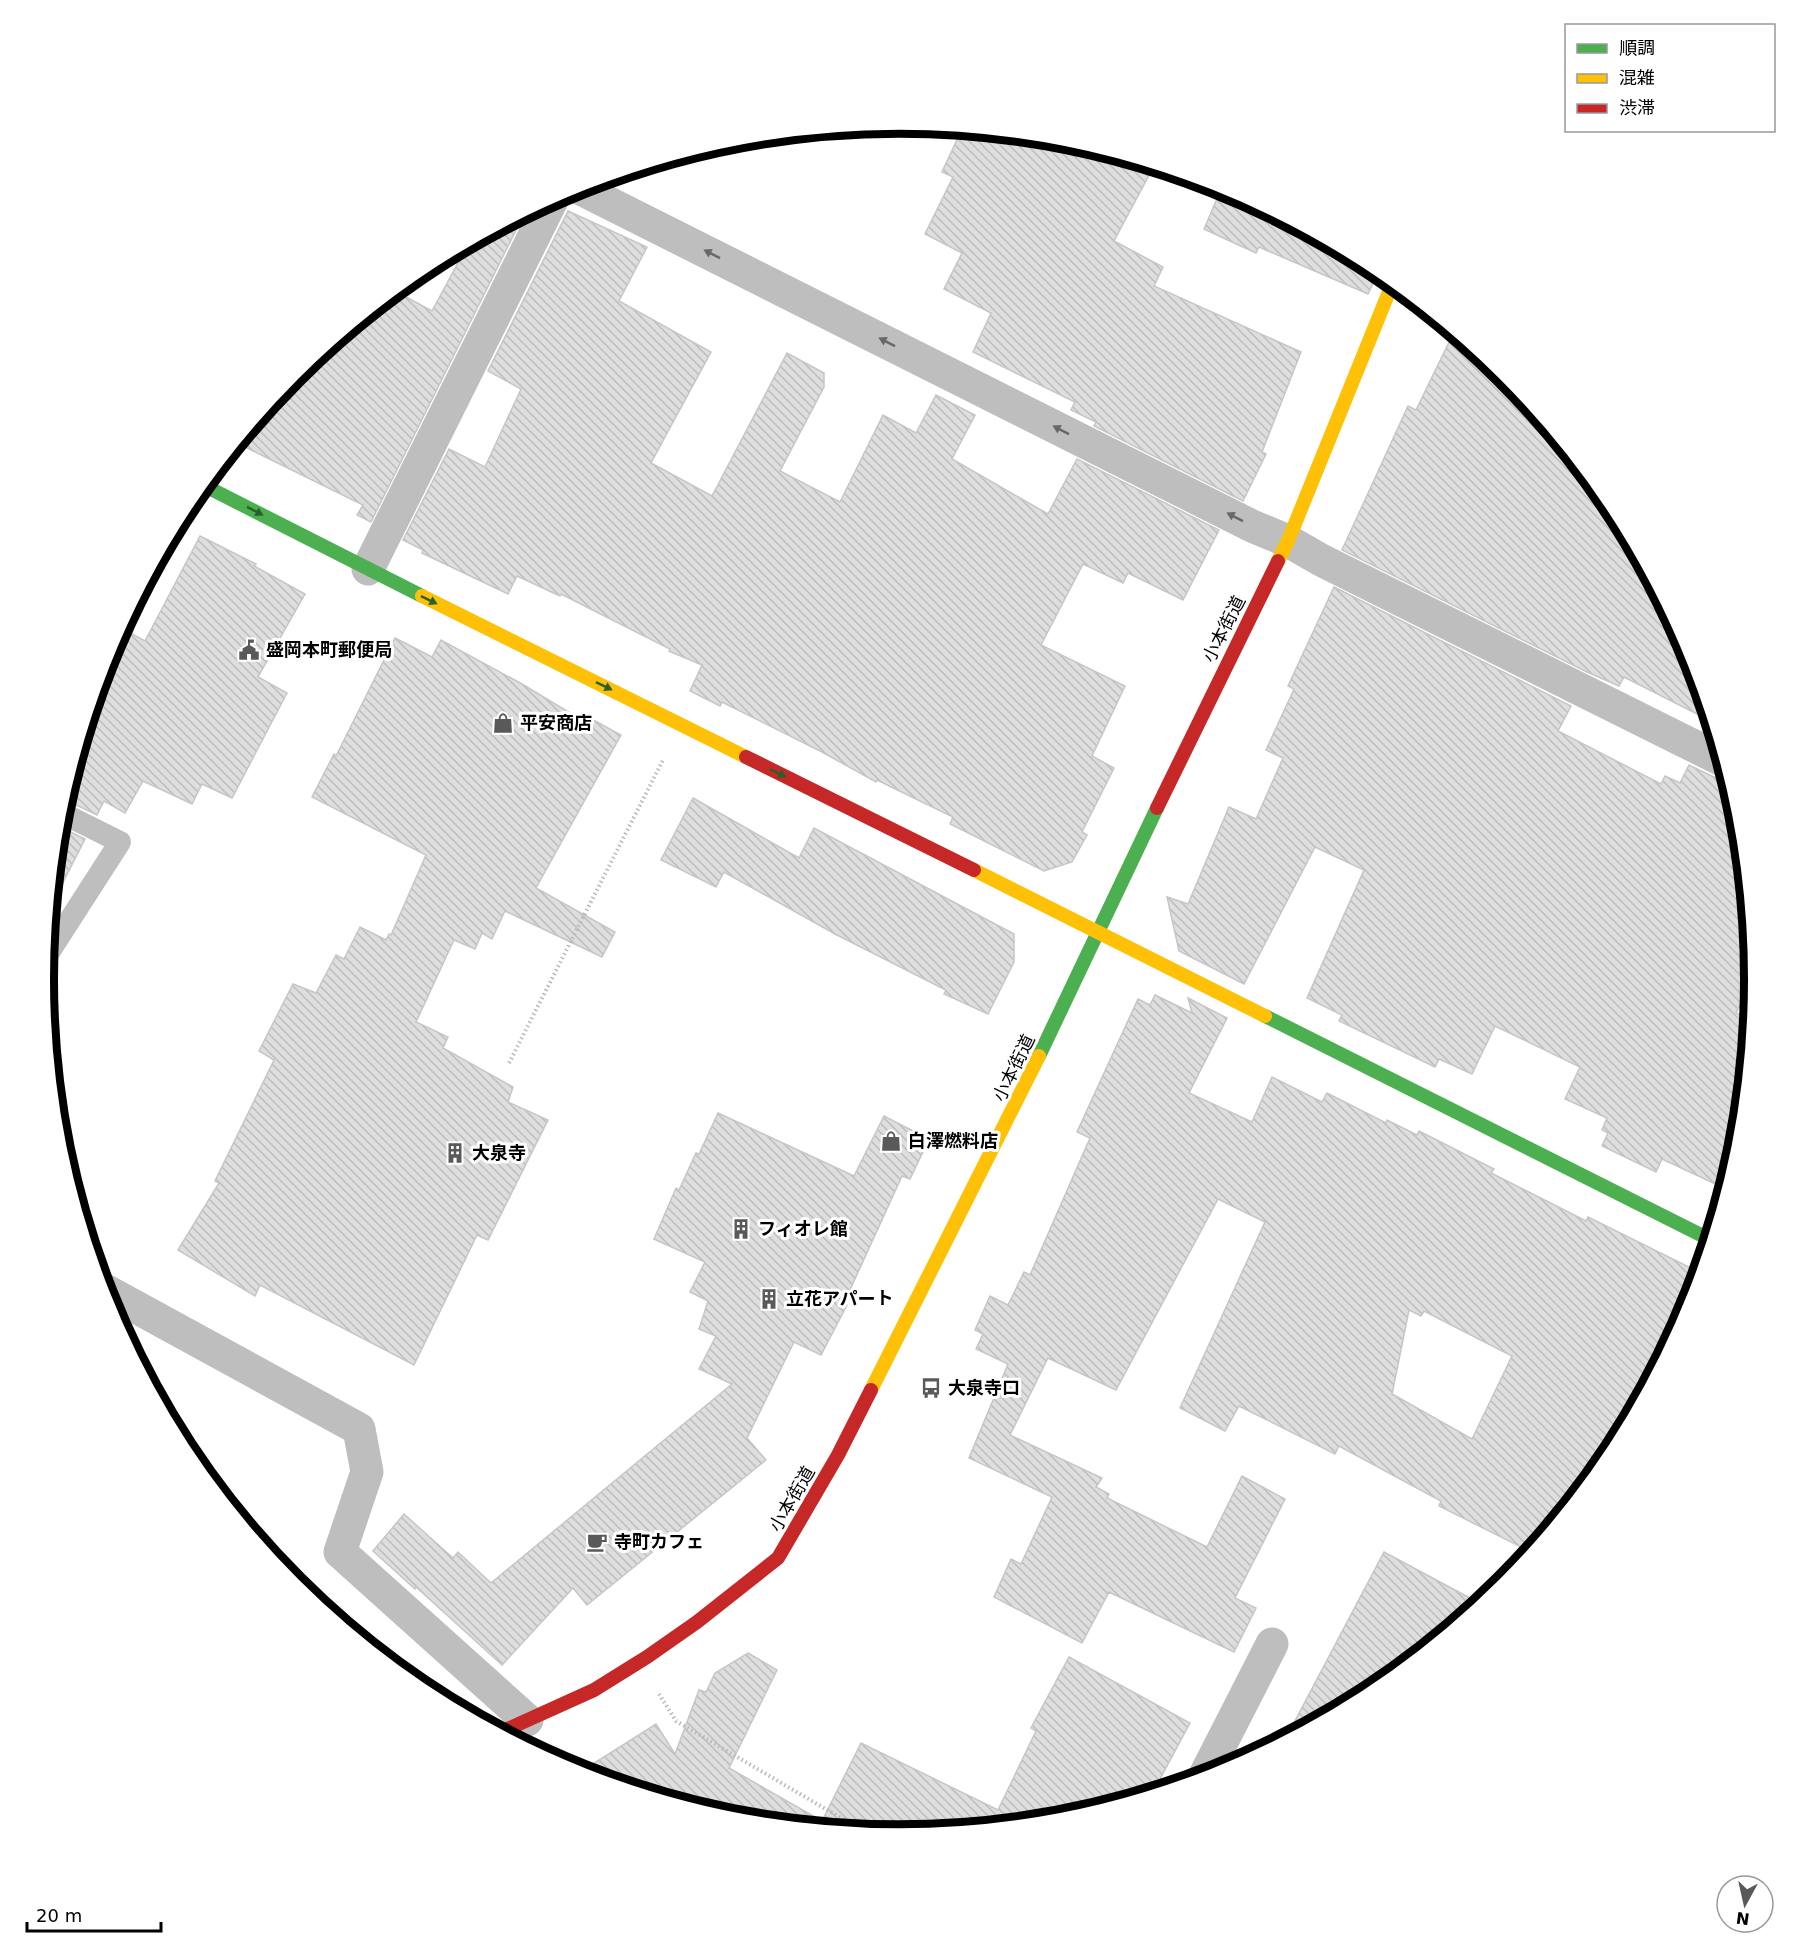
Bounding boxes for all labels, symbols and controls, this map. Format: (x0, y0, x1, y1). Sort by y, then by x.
legend (1565, 24, 1775, 132)
text: 順調 (1619, 37, 1655, 58)
text: 混雑 (1619, 67, 1655, 88)
text: 渋滞 (1619, 97, 1655, 118)
one-way arrow (704, 250, 721, 259)
one-way arrow (878, 337, 895, 347)
one-way arrow (1052, 425, 1069, 434)
one-way arrow (246, 506, 264, 516)
one-way arrow (1226, 512, 1243, 522)
street label: 小本街道 (1198, 592, 1249, 666)
one-way arrow (420, 594, 438, 604)
public building icon: 盛岡本町郵便局 (237, 638, 261, 662)
place label: 盛岡本町郵便局 (266, 639, 392, 660)
one-way arrow (595, 682, 612, 691)
shop icon: 平安商店 (491, 711, 515, 735)
place label: 平安商店 (520, 712, 592, 733)
one-way arrow (770, 768, 787, 778)
street label: 小本街道 (988, 1031, 1039, 1105)
shop icon: 白澤燃料店 (879, 1129, 903, 1153)
place label: 白澤燃料店 (908, 1130, 998, 1151)
building icon: 大泉寺 (443, 1141, 467, 1165)
place label: 大泉寺 (472, 1142, 526, 1163)
building icon: フィオレ館 (729, 1217, 753, 1241)
place label: フィオレ館 (758, 1218, 848, 1239)
building icon: 立花アパート (757, 1287, 781, 1311)
place label: 立花アパート (786, 1288, 894, 1309)
bus stop icon: 大泉寺口 (919, 1376, 943, 1400)
place label: 大泉寺口 (948, 1377, 1020, 1398)
street label: 小本街道 (764, 1462, 819, 1535)
cafe icon: 寺町カフェ (585, 1530, 609, 1554)
place label: 寺町カフェ (614, 1531, 704, 1552)
north arrow (1715, 1874, 1775, 1934)
scale bar (27, 1895, 160, 1933)
text: 20 m (36, 1905, 82, 1926)
text: N (1735, 1908, 1751, 1929)

